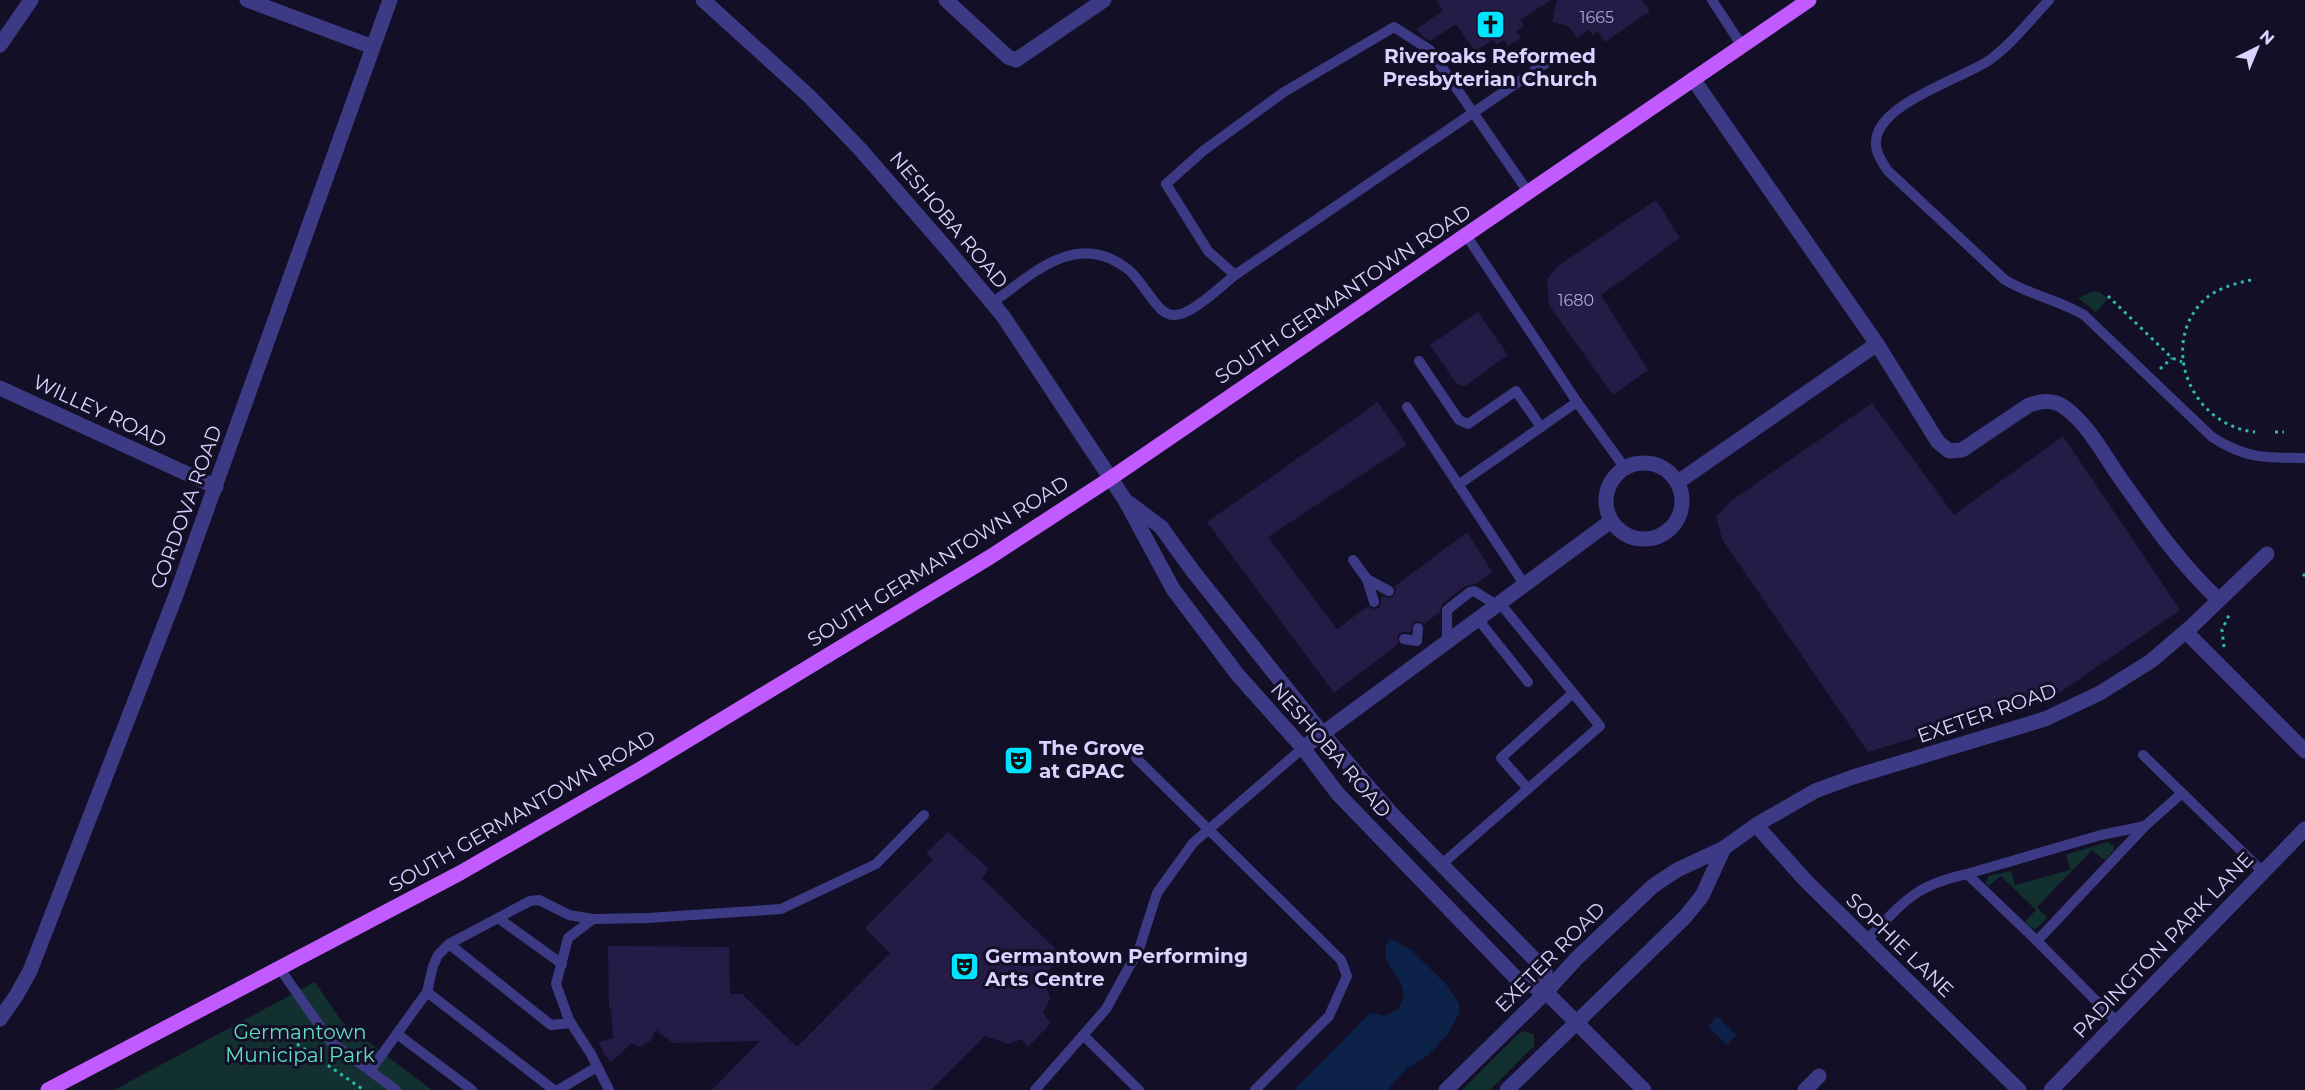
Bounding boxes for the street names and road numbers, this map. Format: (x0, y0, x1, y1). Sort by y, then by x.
street label: NESHOBA ROAD (885, 147, 1013, 293)
street label: SOUTH GERMANTOWN ROAD (1210, 199, 1476, 389)
street label: WILLEY ROAD (29, 370, 171, 452)
street label: CORDOVA ROAD (145, 422, 227, 592)
street label: SOUTH GERMANTOWN ROAD (803, 470, 1073, 652)
street label: NESHOBA ROAD (1266, 677, 1396, 823)
street label: EXETER ROAD (1914, 678, 2060, 748)
street label: SOUTH GERMANTOWN ROAD (385, 725, 659, 897)
street label: PADINGTON PARK LANE (2068, 847, 2258, 1043)
street label: SOPHIE LANE (1841, 888, 1959, 1002)
street label: EXETER ROAD (1490, 897, 1610, 1017)

